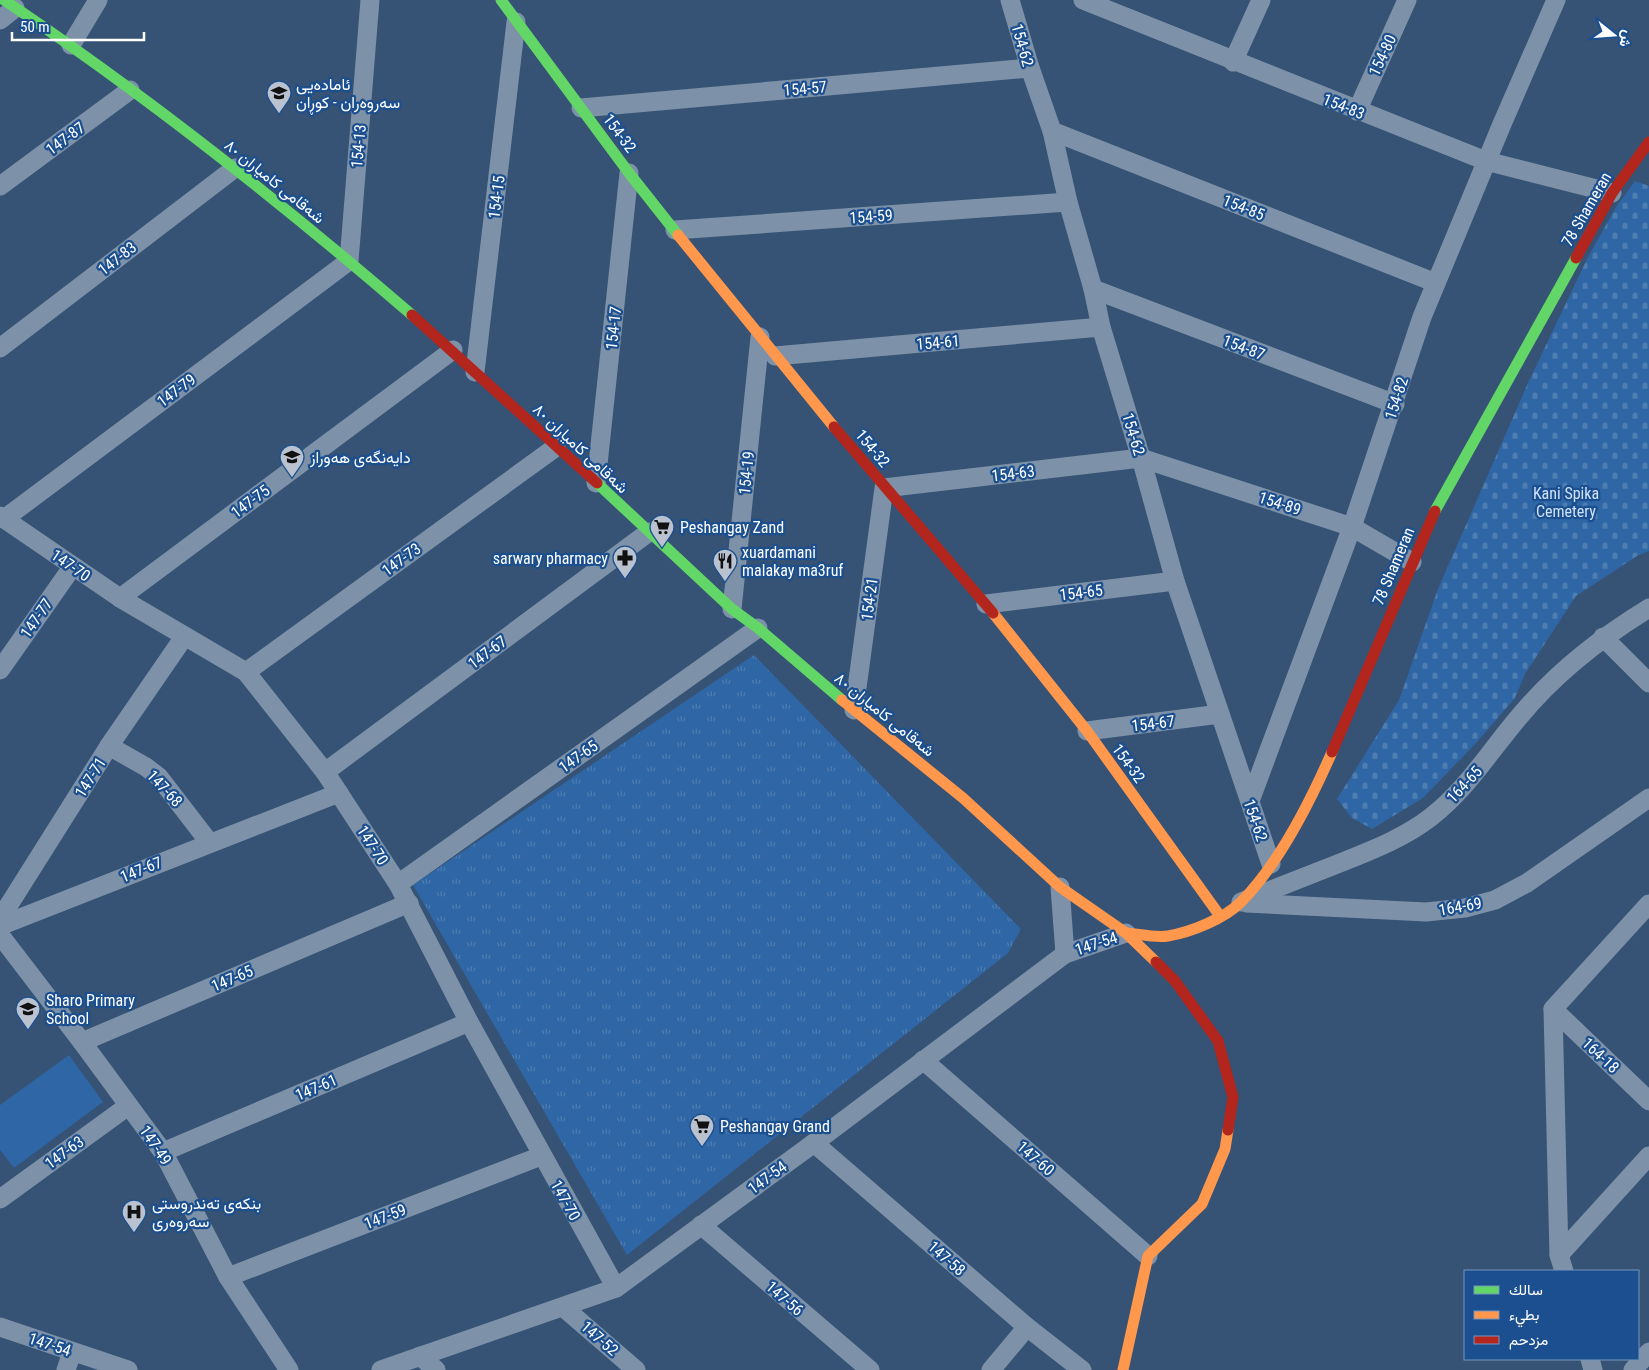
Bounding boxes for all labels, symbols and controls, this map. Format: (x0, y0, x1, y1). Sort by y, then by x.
scale bar (12, 10, 145, 42)
north arrow (1589, 10, 1639, 60)
text: 50 m (20, 18, 50, 36)
street label: 154-62 (1007, 22, 1038, 69)
text: ش (1615, 28, 1637, 49)
street label: 154-80 (1365, 31, 1400, 79)
place label: ئامادەیی سەروەران - کوڕان (296, 75, 400, 115)
street label: 154-57 (783, 77, 828, 100)
school or university icon: ئامادەیی سەروەران - کوڕان (266, 80, 292, 114)
street label: 154-83 (1320, 90, 1368, 123)
street label: 154-32 (599, 110, 640, 156)
street label: 147-87 (42, 118, 89, 159)
street label: 154-13 (347, 124, 370, 169)
street label: شەقامی کامیاران ٨٠ (220, 135, 329, 228)
street label: 78 Shameran (1558, 169, 1615, 250)
street label: 154-15 (484, 174, 509, 220)
street label: 154-85 (1220, 191, 1268, 224)
street label: 154-59 (849, 206, 893, 227)
street label: 147-83 (94, 238, 140, 279)
street label: 154-17 (602, 305, 625, 351)
street label: 154-61 (916, 331, 961, 354)
street label: 154-87 (1220, 331, 1268, 364)
street label: 147-79 (153, 370, 199, 411)
street label: 154-82 (1381, 374, 1412, 422)
street label: شەقامی کامیاران ٨٠ (528, 399, 632, 498)
street label: 154-62 (1118, 411, 1149, 458)
street label: 154-32 (851, 426, 894, 471)
school or university icon: دایەنگەی هەوراز (279, 444, 305, 478)
place label: دایەنگەی هەوراز (309, 448, 411, 468)
street label: 154-19 (735, 450, 758, 496)
street label: 154-63 (990, 461, 1036, 486)
street label: 147-75 (227, 481, 273, 522)
park label: Kani Spika Cemetery (1533, 484, 1599, 521)
street label: 154-89 (1256, 488, 1303, 519)
supermarket icon: Peshangay Zand (649, 514, 675, 548)
place label: Peshangay Zand (680, 518, 784, 537)
street label: 78 Shameran (1369, 524, 1418, 608)
street label: 147-73 (378, 539, 424, 580)
place label: xuardamani malakay ma3ruf (742, 543, 843, 580)
street label: 147-70 (47, 545, 94, 585)
pharmacy icon: sarwary pharmacy (612, 545, 638, 579)
restaurant icon: xuardamani malakay ma3ruf (712, 548, 738, 582)
place label: sarwary pharmacy (493, 549, 608, 568)
street label: 154-21 (857, 576, 882, 622)
street label: 154-65 (1058, 580, 1104, 605)
street label: 147-77 (16, 595, 57, 642)
street label: 147-67 (464, 632, 510, 673)
street label: شەقامی کامیاران ٨٠ (830, 668, 939, 761)
street label: 154-67 (1130, 711, 1176, 736)
street label: 147-65 (555, 736, 602, 777)
street label: 154-32 (1108, 740, 1149, 787)
street label: 147-71 (71, 754, 110, 801)
street label: 164-65 (1443, 762, 1486, 807)
street label: 147-68 (143, 766, 186, 811)
street label: 154-62 (1239, 797, 1272, 844)
street label: 147-70 (353, 822, 392, 869)
street label: 147-67 (117, 852, 165, 886)
street label: 164-69 (1437, 893, 1483, 920)
street label: 147-54 (1073, 928, 1120, 959)
street label: 147-65 (208, 961, 256, 996)
place label: Sharo Primary School (46, 991, 135, 1028)
school or university icon: Sharo Primary School (15, 996, 41, 1030)
street label: 164-18 (1578, 1034, 1623, 1077)
street label: 147-61 (292, 1070, 340, 1105)
supermarket icon: Peshangay Grand (689, 1113, 715, 1147)
place label: Peshangay Grand (720, 1117, 830, 1136)
street label: 147-49 (136, 1122, 176, 1169)
street label: 147-63 (41, 1132, 87, 1173)
street label: 147-60 (1013, 1137, 1058, 1180)
street label: 147-54 (744, 1157, 791, 1198)
street label: 147-70 (547, 1177, 584, 1224)
place label: بنکەی تەندروستی سەروەری (152, 1194, 261, 1232)
hospital icon: بنکەی تەندروستی سەروەری (121, 1199, 147, 1233)
street label: 147-59 (361, 1200, 409, 1233)
street label: 147-58 (924, 1237, 969, 1280)
legend (1464, 1270, 1639, 1360)
street label: 147-56 (762, 1277, 807, 1320)
text: سالك (1509, 1281, 1543, 1299)
text: بطيء (1509, 1306, 1539, 1328)
street label: 147-52 (577, 1317, 622, 1360)
street label: 147-54 (26, 1329, 74, 1360)
text: مزدحم (1509, 1331, 1548, 1350)

